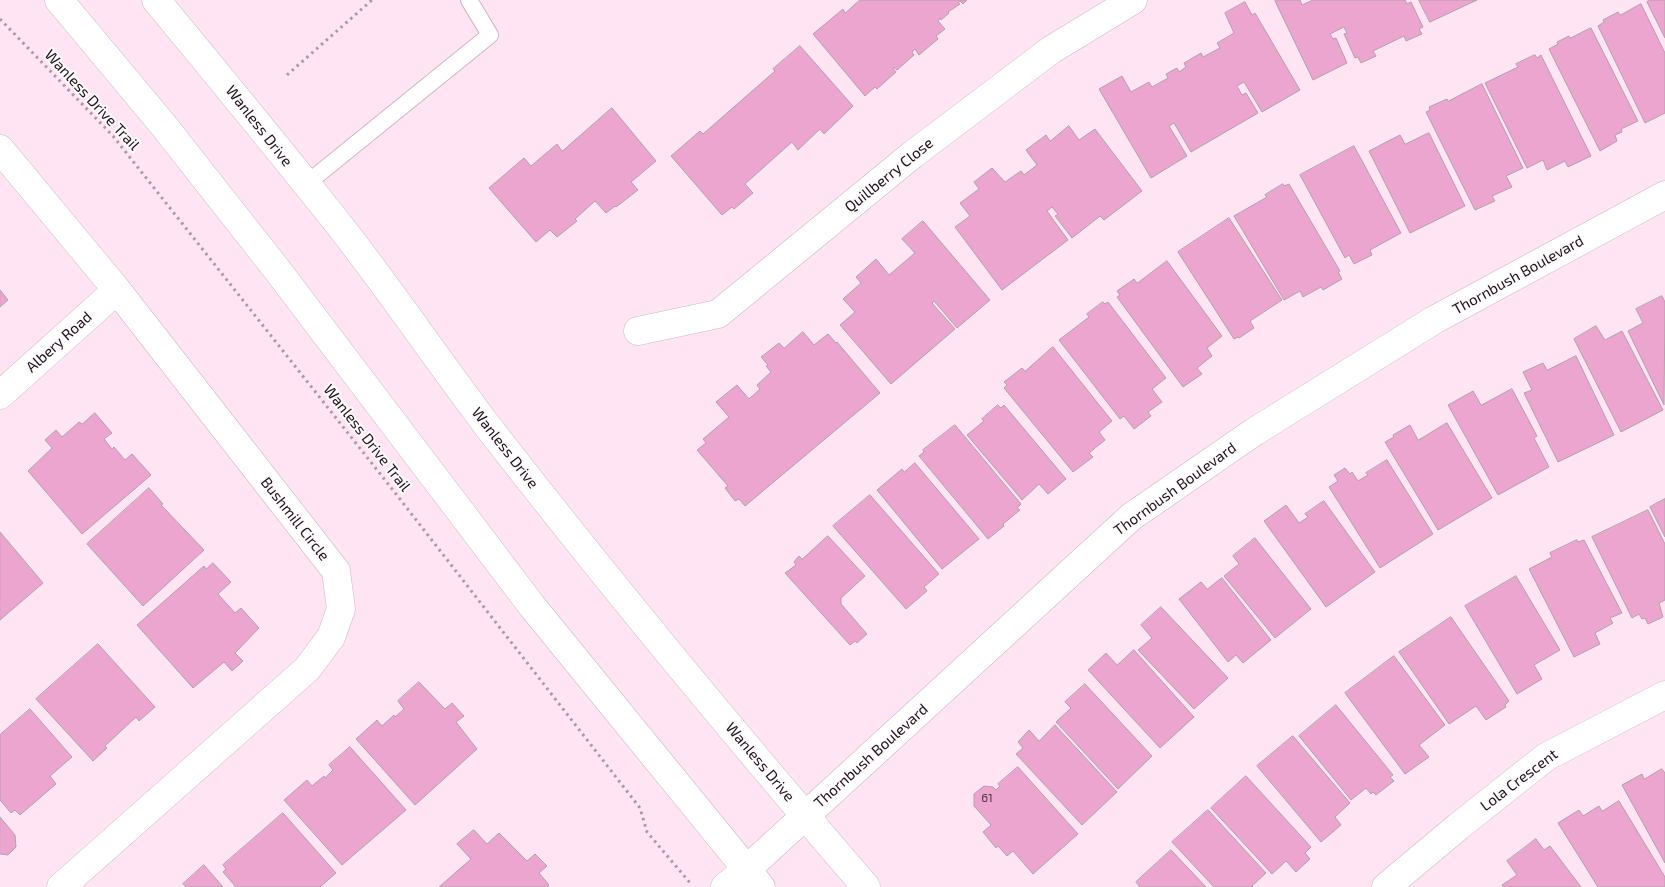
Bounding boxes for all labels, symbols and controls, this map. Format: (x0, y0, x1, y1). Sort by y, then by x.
street label: Wanless Drive Trail (41, 46, 143, 154)
street label: Wanless Drive (222, 82, 296, 170)
street label: Quillberry Close (841, 134, 937, 216)
street label: Thornbush Boulevard (1449, 232, 1587, 318)
street label: Albery Road (22, 308, 96, 376)
street label: Wanless Drive Trail (320, 381, 414, 495)
street label: Wanless Drive (468, 404, 542, 492)
street label: Thornbush Boulevard (1110, 439, 1240, 539)
street label: Bushmill Circle (257, 474, 333, 564)
street label: Thornbush Boulevard (810, 700, 932, 812)
street label: Wanless Drive (722, 719, 798, 805)
street label: Lola Crescent (1477, 745, 1561, 815)
house number: 61 (981, 791, 993, 805)

